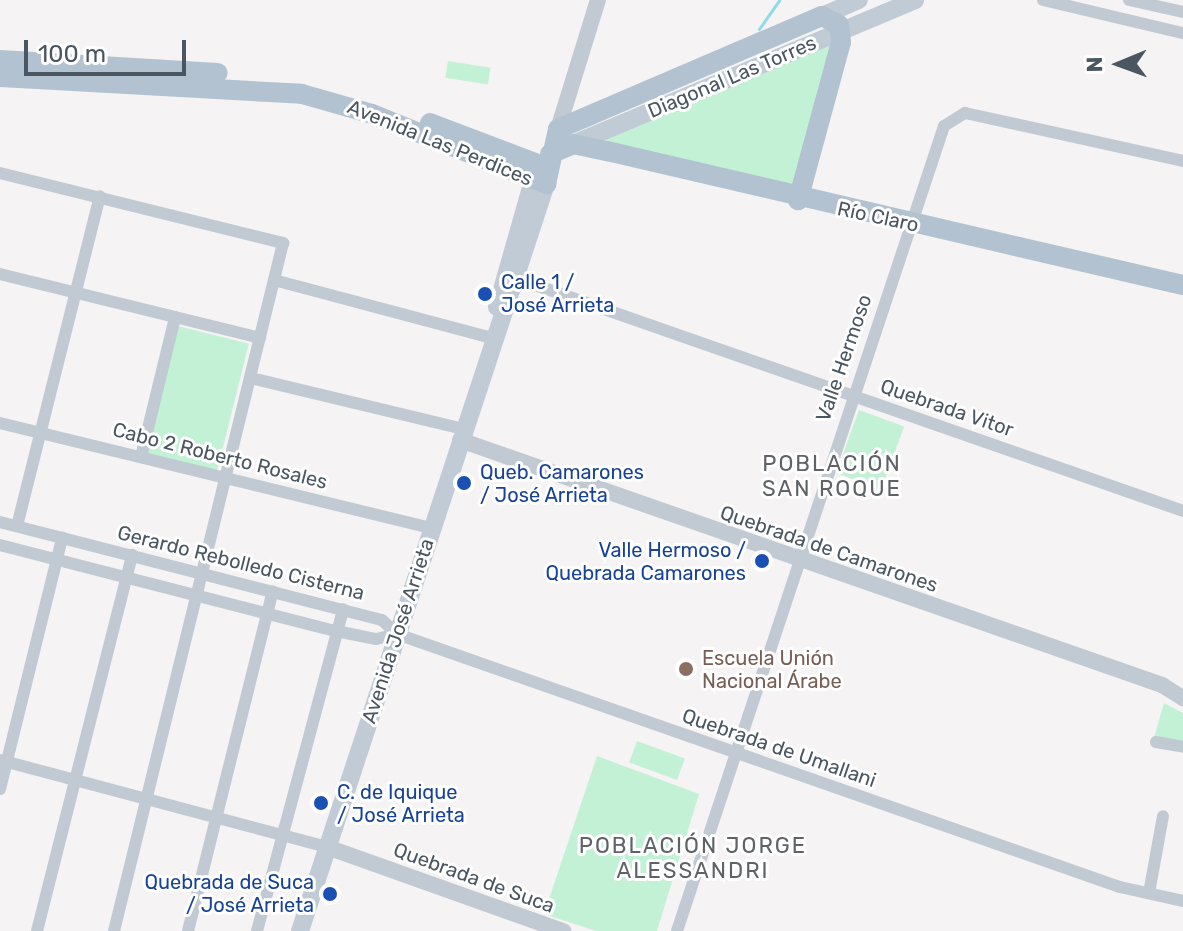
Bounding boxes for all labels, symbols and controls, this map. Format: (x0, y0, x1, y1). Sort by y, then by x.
scale bar (28, 24, 190, 74)
north arrow (1079, 24, 1159, 104)
street label: Diagonal Las Torres (644, 31, 820, 123)
text: 100 m (38, 40, 106, 68)
text: N (1081, 56, 1108, 73)
street label: Avenida Las Perdices (344, 95, 536, 191)
street label: Río Claro (835, 197, 921, 237)
place label: Calle 1 / José Arrieta (501, 270, 615, 317)
marker: Calle 1 / José Arrieta (476, 285, 494, 303)
street label: Valle Hermoso (811, 291, 877, 425)
street label: Quebrada Vitor (877, 374, 1017, 442)
street label: Cabo 2 Roberto Rosales (110, 418, 330, 494)
district label: POBLACIÓN SAN ROQUE (762, 450, 902, 502)
place label: Queb. Camarones / José Arrieta (480, 460, 644, 507)
marker: Queb. Camarones / José Arrieta (455, 474, 473, 492)
street label: Quebrada de Camarones (717, 500, 941, 598)
street label: Gerardo Rebolledo Cisterna (115, 521, 367, 605)
street label: Avenida José Arrieta (357, 535, 439, 727)
place label: Valle Hermoso / Quebrada Camarones (545, 538, 746, 585)
marker: Valle Hermoso / Quebrada Camarones (753, 552, 771, 570)
place label: Escuela Unión Nacional Árabe (702, 646, 842, 693)
marker: Escuela Unión Nacional Árabe (677, 660, 695, 678)
street label: Quebrada de Umallani (679, 704, 879, 792)
place label: C. de Iquique / José Arrieta (337, 780, 465, 827)
marker: C. de Iquique / José Arrieta (312, 794, 330, 812)
district label: POBLACIÓN JORGE ALESSANDRI (579, 832, 807, 884)
street label: Quebrada de Suca (390, 838, 558, 918)
place label: Quebrada de Suca / José Arrieta (144, 870, 314, 917)
marker: Quebrada de Suca / José Arrieta (321, 885, 339, 903)

